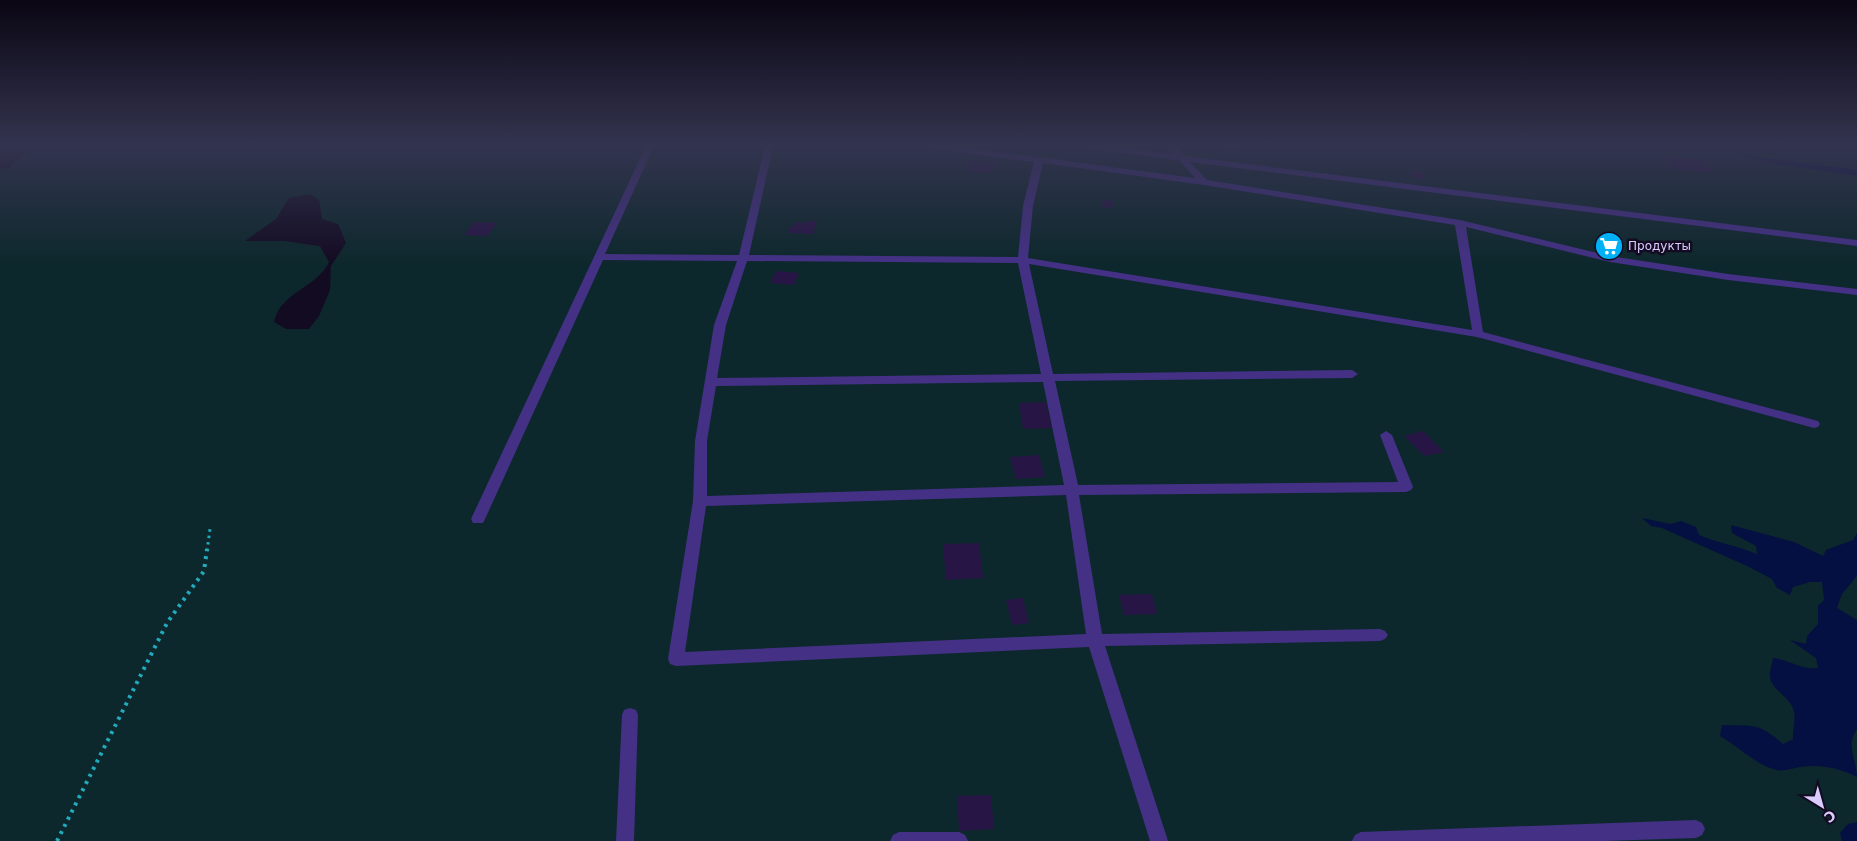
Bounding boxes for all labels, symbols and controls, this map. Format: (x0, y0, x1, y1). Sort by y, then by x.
supermarket icon: Продукты (1594, 231, 1624, 261)
place label: Продукты (1628, 239, 1691, 253)
north arrow (1797, 781, 1847, 831)
text: С (1821, 807, 1839, 826)

